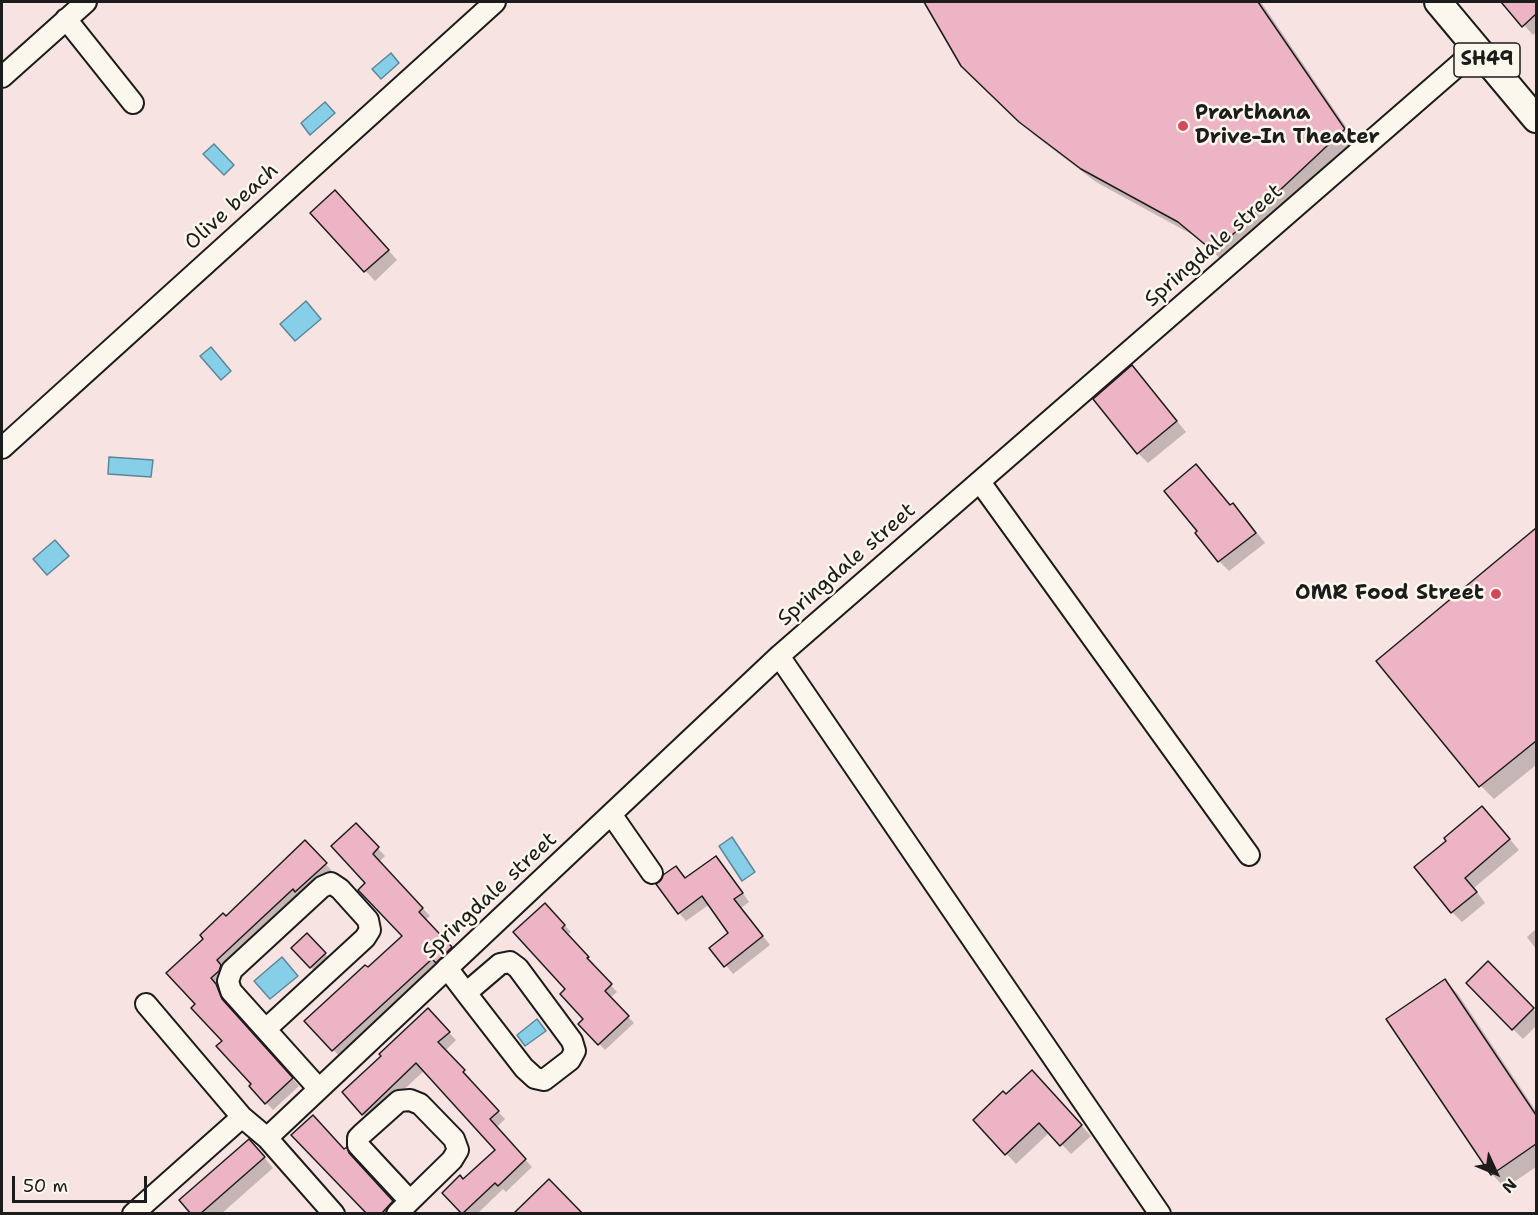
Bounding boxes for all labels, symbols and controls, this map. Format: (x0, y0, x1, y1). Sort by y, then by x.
road number: SH49 (1454, 43, 1520, 77)
place label: Prarthana Drive-In Theater (1195, 101, 1380, 151)
marker: Prarthana Drive-In Theater (1176, 119, 1190, 133)
street label: Olive beach (180, 158, 284, 256)
street label: Springdale street (1140, 179, 1288, 313)
street label: Springdale street (773, 498, 921, 632)
place label: OMR Food Street (1295, 581, 1484, 607)
marker: OMR Food Street (1489, 587, 1503, 601)
street label: Springdale street (418, 827, 562, 965)
north arrow (1466, 1143, 1526, 1203)
scale bar (15, 1164, 150, 1202)
text: 50 m (23, 1174, 68, 1198)
text: N (1497, 1174, 1521, 1198)

